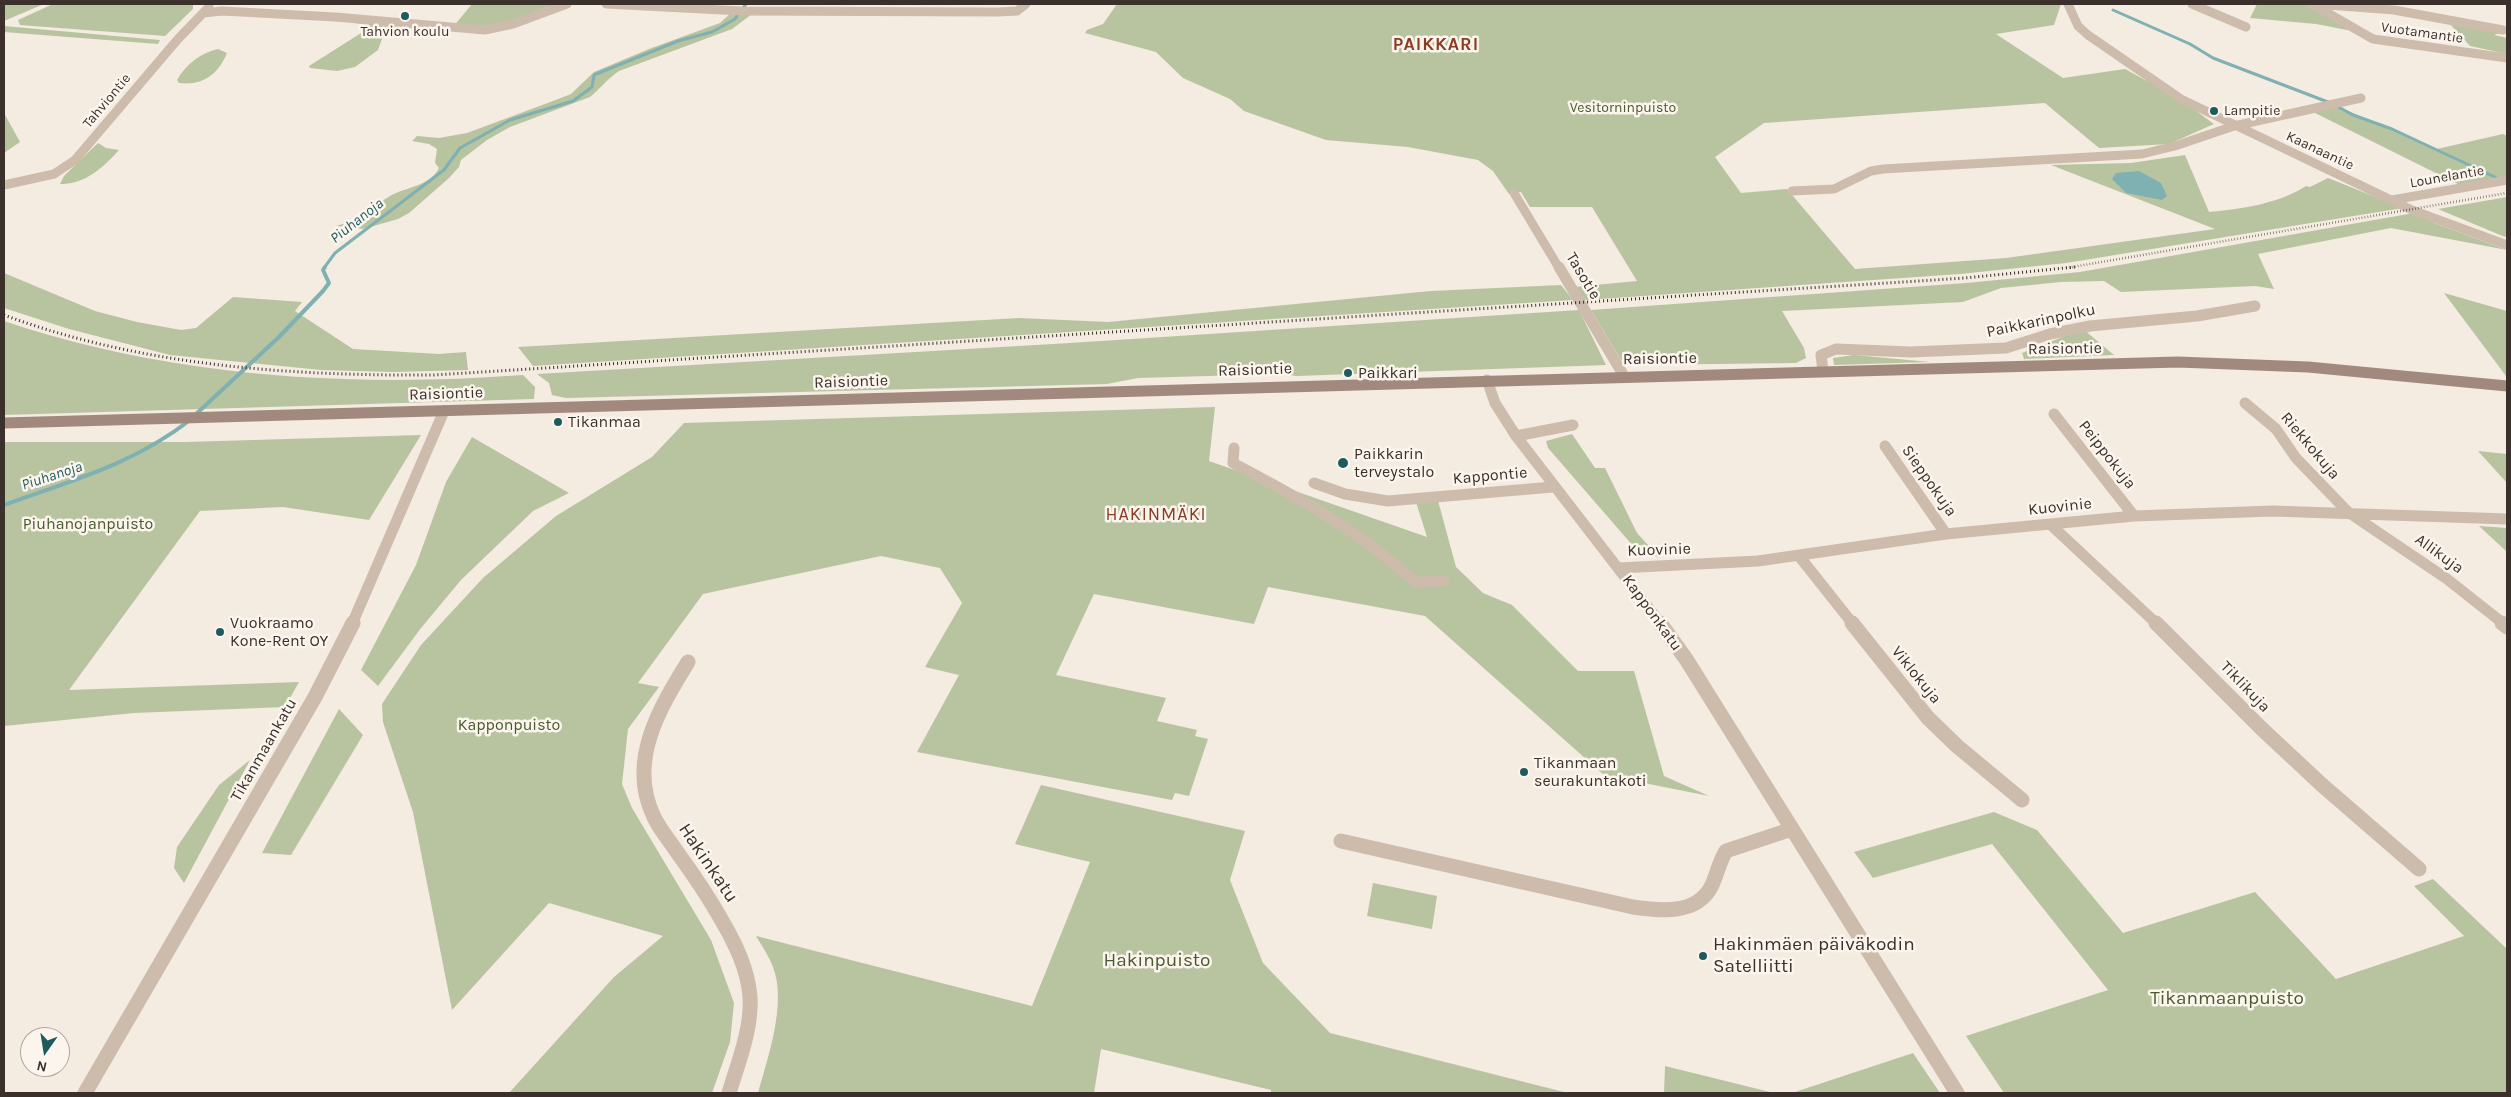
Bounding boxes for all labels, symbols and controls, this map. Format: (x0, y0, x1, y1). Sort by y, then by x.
marker: Tahvion koulu (399, 10, 411, 22)
street label: Vuotamantie (2380, 19, 2464, 47)
place label: Tahvion koulu (361, 24, 449, 40)
district label: PAIKKARI (1392, 34, 1480, 56)
street label: Tahviontie (79, 70, 135, 132)
park label: Vesitorninpuisto (1570, 100, 1676, 116)
place label: Lampitie (2224, 103, 2280, 119)
marker: Lampitie (2208, 105, 2220, 117)
street label: Kaanaantie (2283, 128, 2357, 174)
street label: Lounelantie (2409, 162, 2485, 192)
water label: Piuhanoja (327, 195, 387, 247)
street label: Tasotie (1561, 249, 1605, 303)
street label: Paikkarinpolku (1985, 300, 2097, 342)
street label: Raisiontie (2028, 339, 2102, 359)
street label: Raisiontie (1623, 349, 1697, 369)
street label: Raisiontie (1218, 359, 1292, 381)
place label: Paikkari (1358, 363, 1418, 383)
marker: Paikkari (1342, 367, 1354, 379)
street label: Raisiontie (814, 371, 888, 393)
street label: Raisiontie (409, 383, 483, 405)
street label: Riekkokuja (2276, 408, 2344, 484)
place label: Tikanmaa (568, 412, 641, 432)
marker: Tikanmaa (552, 416, 564, 428)
street label: Peippokuja (2074, 417, 2140, 493)
street label: Sieppokuja (1897, 442, 1961, 520)
place label: Paikkarin terveystalo (1354, 444, 1434, 482)
marker: Paikkarin terveystalo (1336, 456, 1350, 470)
water label: Piuhanoja (19, 458, 85, 494)
street label: Kappontie (1452, 463, 1528, 489)
street label: Kuovinie (2027, 494, 2093, 520)
district label: HAKINMÄKI (1104, 504, 1208, 526)
park label: Piuhanojanpuisto (23, 514, 153, 534)
street label: Allikuja (2411, 530, 2467, 578)
street label: Kuovinie (1627, 539, 1691, 561)
street label: Kapponkatu (1618, 571, 1686, 655)
place label: Vuokraamo Kone-Rent OY (230, 613, 328, 651)
marker: Vuokraamo Kone-Rent OY (214, 626, 226, 638)
street label: Viklokuja (1887, 642, 1945, 708)
street label: Tiklikuja (2216, 657, 2274, 717)
street label: Tikanmaankatu (227, 695, 301, 805)
park label: Kapponpuisto (458, 715, 560, 735)
place label: Tikanmaan seurakuntakoti (1534, 753, 1647, 791)
marker: Tikanmaan seurakuntakoti (1518, 766, 1530, 778)
street label: Hakinkatu (673, 819, 743, 907)
place label: Hakinmäen päiväkodin Satelliitti (1713, 934, 1915, 978)
park label: Hakinpuisto (1104, 950, 1210, 972)
marker: Hakinmäen päiväkodin Satelliitti (1697, 950, 1709, 962)
park label: Tikanmaanpuisto (2150, 988, 2304, 1010)
north arrow (20, 1027, 70, 1077)
text: N (35, 1057, 49, 1076)

